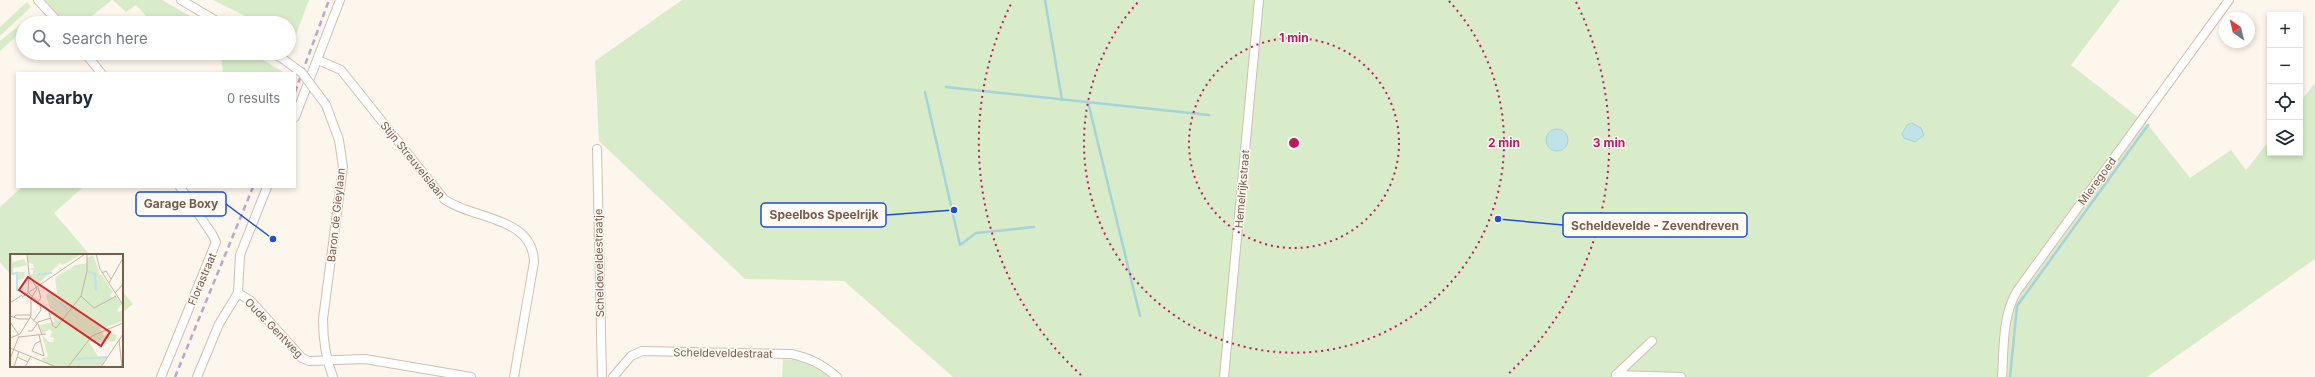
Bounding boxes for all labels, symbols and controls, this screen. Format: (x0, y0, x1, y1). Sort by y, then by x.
north arrow (2219, 12, 2255, 48)
map controls (2267, 12, 2303, 156)
button: + (2267, 12, 2303, 48)
search box (16, 16, 296, 60)
icon: search (30, 27, 52, 49)
text: Search here (62, 29, 148, 48)
text: 1 min (1279, 30, 1309, 45)
button: − (2267, 48, 2303, 84)
button: locate (2267, 84, 2303, 120)
text: Nearby (32, 88, 93, 108)
text: 0 results (227, 90, 280, 106)
street label: Stijn Streuvelslaan (378, 118, 448, 202)
button: layers (2267, 120, 2303, 156)
text: 2 min (1488, 135, 1520, 150)
text: 3 min (1593, 135, 1625, 150)
centre of rings (1287, 136, 1301, 150)
street label: Hemelrijkstraat (1232, 149, 1252, 229)
street label: Mieregoed (2075, 154, 2119, 208)
street label: Baron de Gieylaan (324, 167, 348, 263)
callout: Garage Boxy (136, 192, 226, 216)
text: Garage Boxy (144, 196, 219, 211)
callout: Speelbos Speelrijk (761, 203, 886, 227)
text: Speelbos Speelrijk (770, 207, 878, 222)
street label: Scheldeveldestraatje (591, 209, 607, 317)
callout: Scheldevelde - Zevendreven (1563, 213, 1747, 237)
text: Scheldevelde - Zevendreven (1571, 218, 1739, 233)
street label: Florastraat (185, 250, 219, 307)
inset map (10, 254, 123, 367)
street label: Oude Gentweg (242, 295, 306, 361)
street label: Scheldeveldestraat (673, 345, 773, 361)

